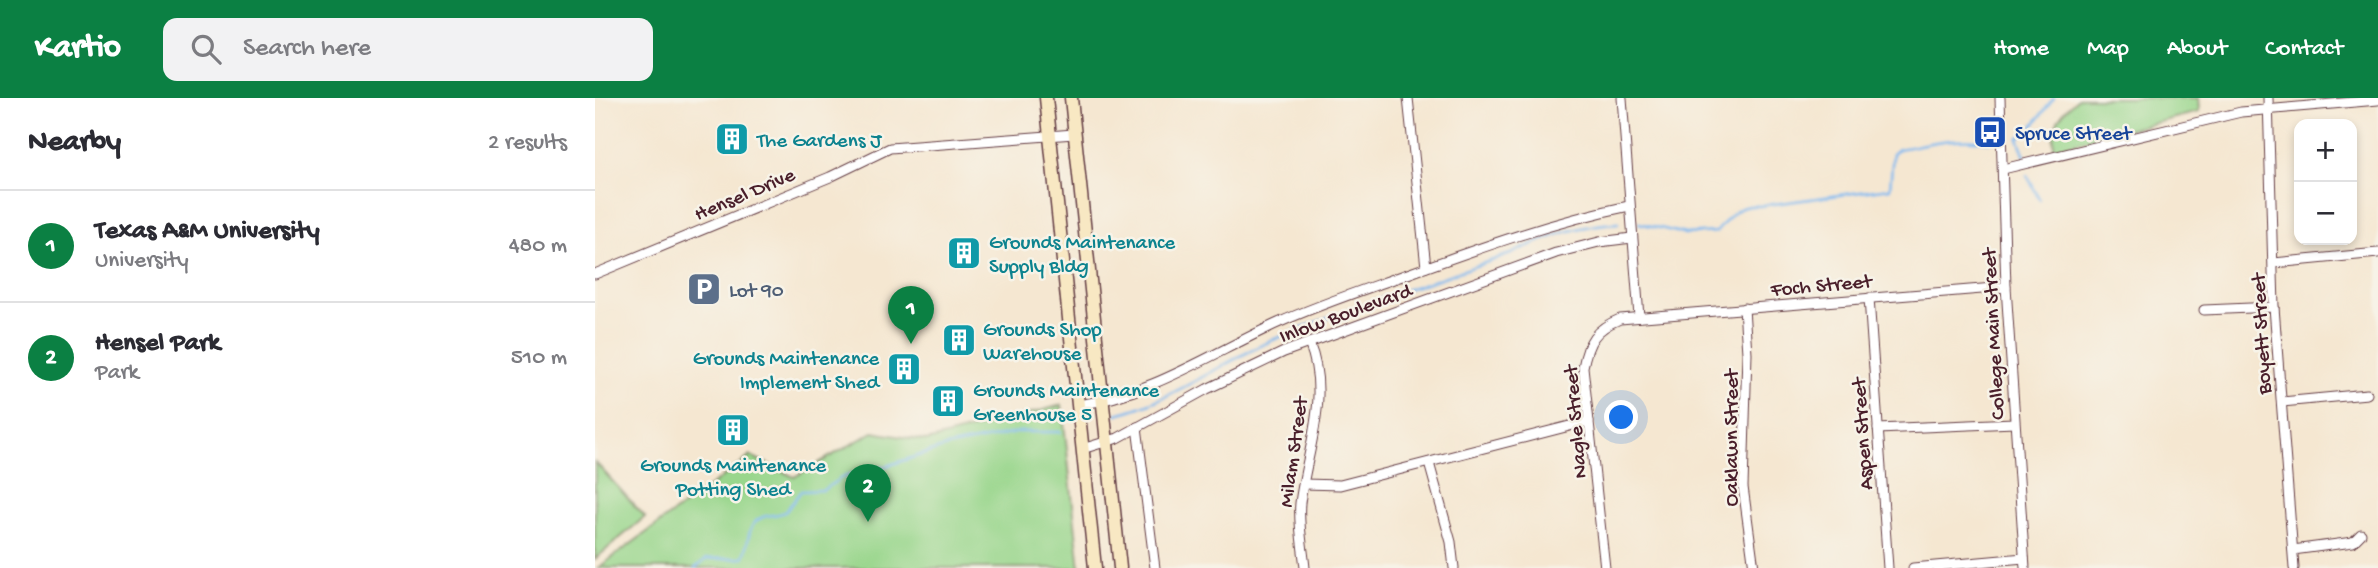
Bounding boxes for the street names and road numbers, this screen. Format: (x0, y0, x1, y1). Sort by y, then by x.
street label: Hensel Drive (691, 163, 800, 229)
street label: College Main Street (1978, 245, 2012, 420)
street label: Foch Street (1769, 270, 1875, 304)
street label: Boyett Street (2248, 270, 2279, 396)
street label: Inlow Boulevard (1276, 279, 1418, 351)
street label: Nagle Street (1560, 362, 1595, 479)
street label: Oaklawn Street (1721, 367, 1746, 507)
street label: Aspen Street (1848, 374, 1881, 491)
street label: Milam Street (1275, 393, 1316, 509)

